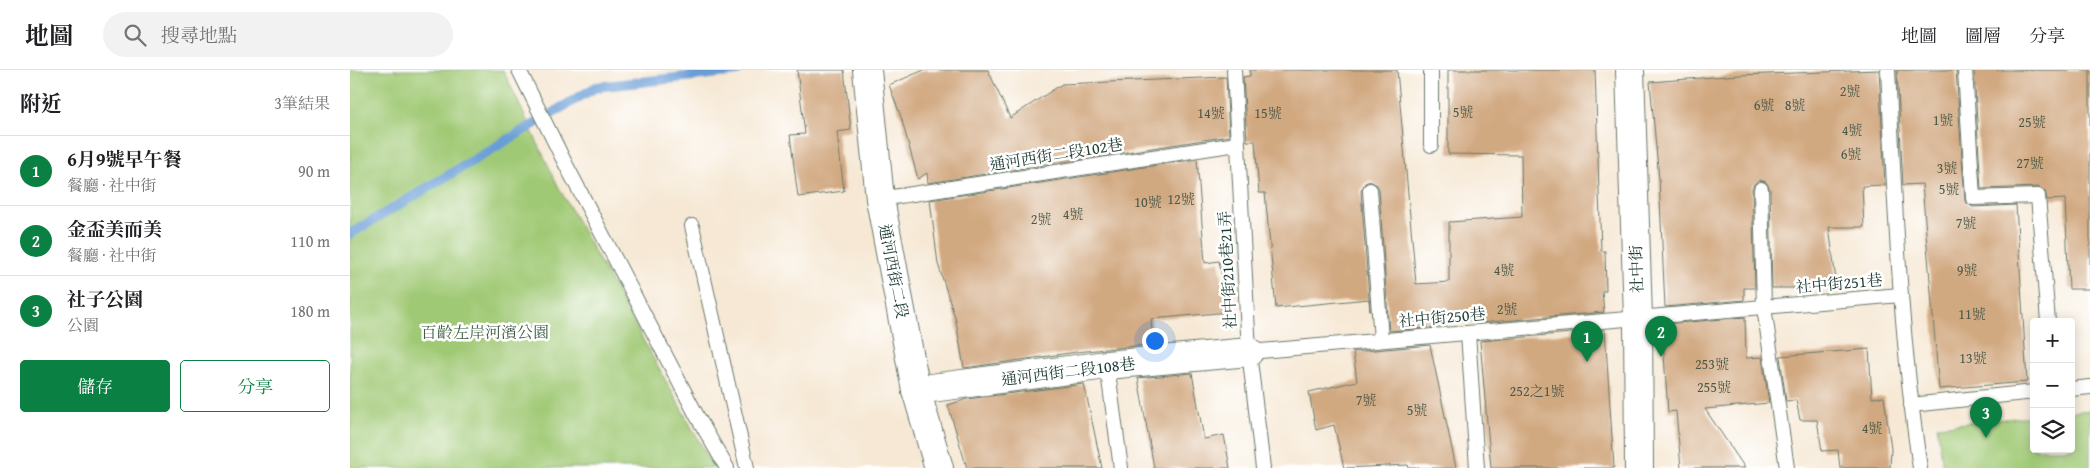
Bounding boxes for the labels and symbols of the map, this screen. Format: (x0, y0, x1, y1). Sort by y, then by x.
house number: 2號 (1840, 81, 1860, 101)
house number: 6號 (1754, 95, 1774, 115)
house number: 8號 (1785, 95, 1805, 115)
house number: 5號 (1453, 102, 1473, 122)
house number: 14號 (1197, 103, 1225, 123)
house number: 15號 (1254, 103, 1282, 123)
house number: 1號 (1933, 110, 1953, 130)
house number: 25號 (2018, 112, 2046, 132)
house number: 4號 (1842, 120, 1862, 140)
street label: 通河西街二段102巷 (987, 132, 1125, 176)
house number: 6號 (1841, 144, 1861, 164)
house number: 27號 (2016, 153, 2044, 173)
house number: 3號 (1937, 158, 1957, 178)
house number: 5號 (1939, 179, 1959, 199)
house number: 12號 (1167, 189, 1195, 209)
house number: 10號 (1134, 192, 1162, 212)
house number: 4號 (1063, 204, 1083, 224)
house number: 2號 (1031, 209, 1051, 229)
street label: 社中街210巷21弄 (1212, 210, 1242, 330)
house number: 7號 (1956, 213, 1976, 233)
street label: 通河西街二段 (873, 222, 915, 320)
street label: 社中街 (1623, 245, 1649, 293)
house number: 4號 (1494, 260, 1514, 280)
house number: 9號 (1957, 260, 1977, 280)
street label: 社中街251巷 (1795, 267, 1883, 299)
house number: 2號 (1497, 299, 1517, 319)
street label: 社中街250巷 (1398, 301, 1486, 333)
house number: 11號 (1958, 304, 1986, 324)
pin: 2 (1645, 316, 1677, 357)
park label: 百齡左岸河濱公園 (421, 320, 549, 344)
pin: 1 (1571, 321, 1603, 362)
your location (1142, 328, 1168, 354)
house number: 13號 (1959, 348, 1987, 368)
street label: 通河西街二段108巷 (999, 351, 1137, 391)
house number: 253號 (1695, 354, 1729, 374)
house number: 255號 (1697, 377, 1731, 397)
house number: 252之1號 (1510, 381, 1564, 401)
house number: 7號 (1356, 390, 1376, 410)
pin: 3 (1970, 397, 2002, 438)
house number: 5號 (1407, 400, 1427, 420)
house number: 4號 (1862, 418, 1882, 438)

